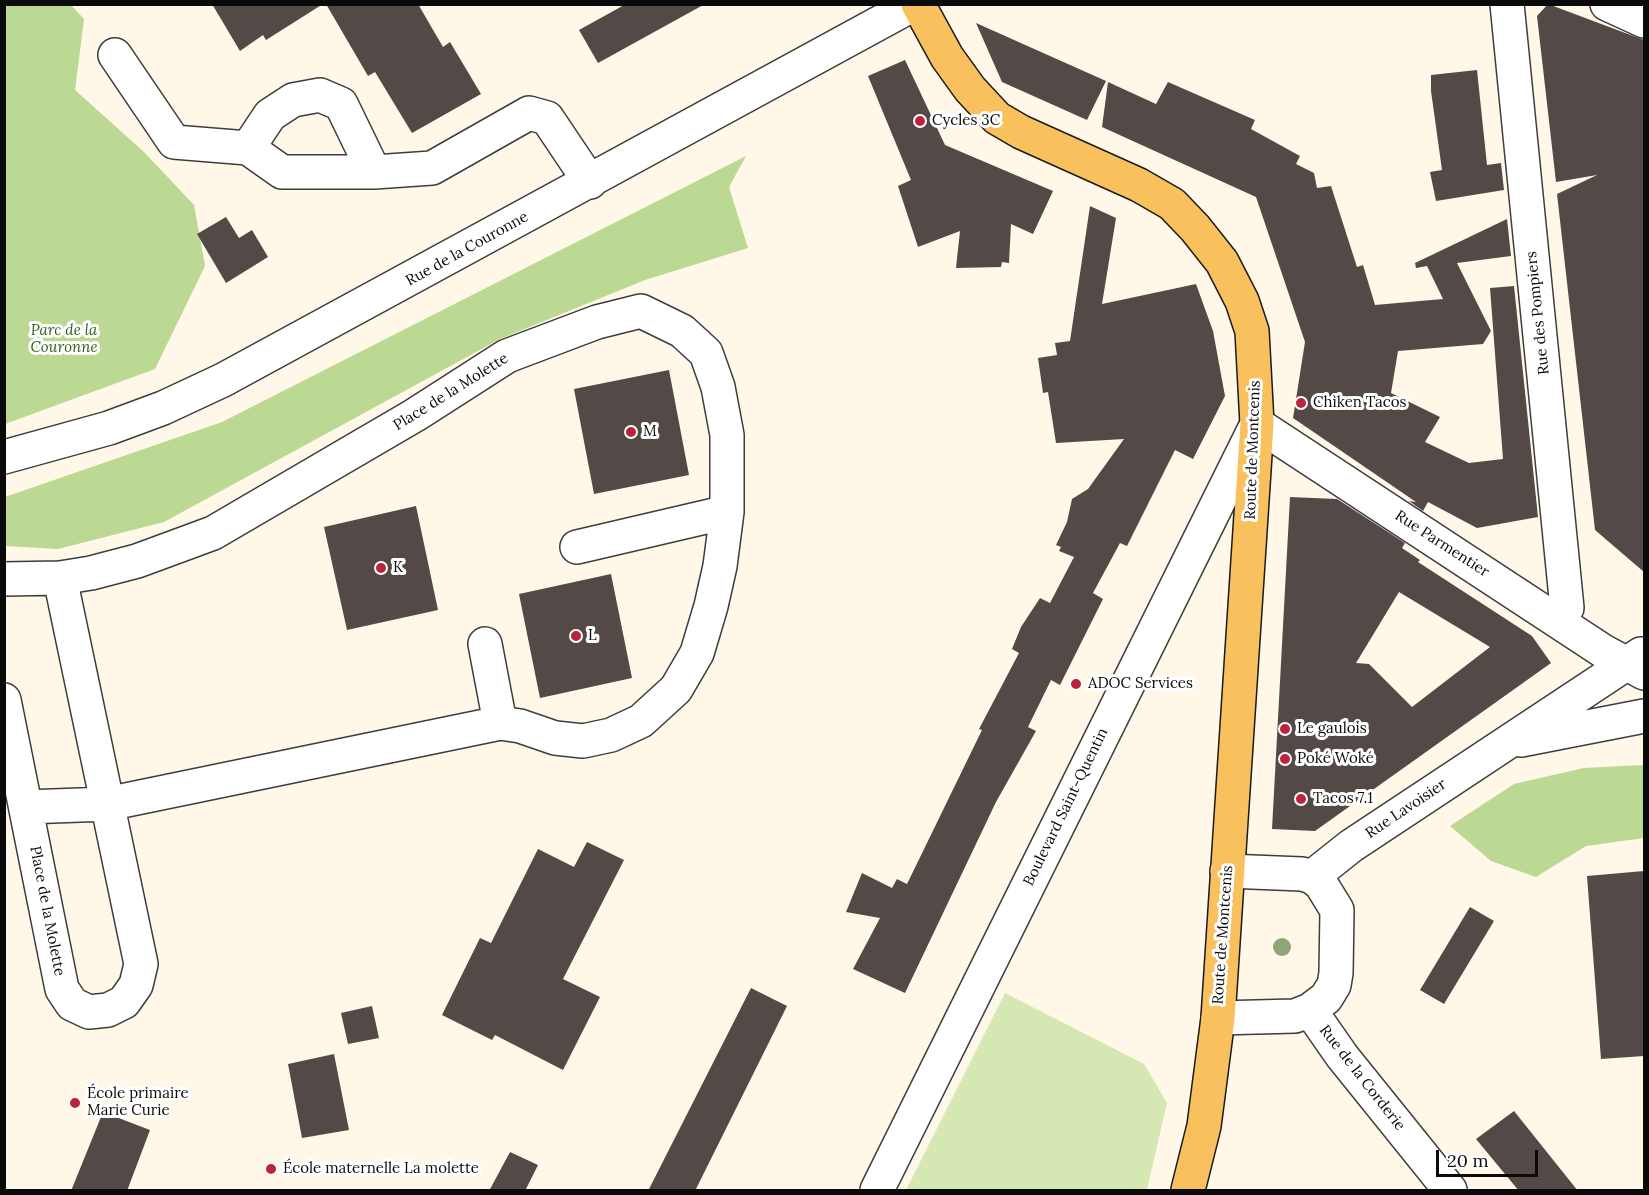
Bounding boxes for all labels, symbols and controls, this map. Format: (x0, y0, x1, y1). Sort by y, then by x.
place label: Cycles 3C (932, 112, 1000, 130)
marker: Cycles 3C (913, 114, 927, 128)
street label: Rue de la Couronne (403, 208, 531, 290)
street label: Rue des Pompiers (1523, 250, 1553, 376)
park label: Parc de la Couronne (30, 322, 98, 357)
street label: Place de la Molette (390, 349, 512, 435)
street label: Route de Montcenis (1242, 380, 1264, 520)
place label: Chiken Tacos (1313, 394, 1406, 412)
marker: Chiken Tacos (1294, 396, 1308, 410)
place label: M (643, 423, 657, 441)
marker: M (624, 425, 638, 439)
street label: Rue Parmentier (1391, 507, 1493, 581)
place label: K (393, 559, 403, 577)
marker: K (374, 561, 388, 575)
place label: L (588, 627, 597, 645)
marker: L (569, 629, 583, 643)
place label: ADOC Services (1088, 675, 1193, 693)
marker: ADOC Services (1069, 677, 1083, 691)
place label: Le gaulois (1297, 720, 1367, 738)
marker: Le gaulois (1278, 722, 1292, 736)
street label: Boulevard Saint-Quentin (1020, 725, 1112, 889)
place label: Poké Woké (1297, 750, 1374, 768)
marker: Poké Woké (1278, 752, 1292, 766)
street label: Rue Lavoisier (1362, 775, 1450, 843)
place label: Tacos 7.1 (1313, 790, 1373, 808)
marker: Tacos 7.1 (1294, 792, 1308, 806)
street label: Place de la Molette (26, 844, 68, 978)
street label: Route de Montcenis (1209, 865, 1237, 1005)
street label: Rue de la Corderie (1315, 1022, 1409, 1134)
place label: École primaire Marie Curie (87, 1085, 189, 1120)
marker: École primaire Marie Curie (68, 1096, 82, 1110)
scale bar (1439, 1138, 1541, 1176)
text: 20 m (1447, 1149, 1489, 1172)
place label: École maternelle La molette (283, 1160, 479, 1178)
marker: École maternelle La molette (264, 1162, 278, 1176)

